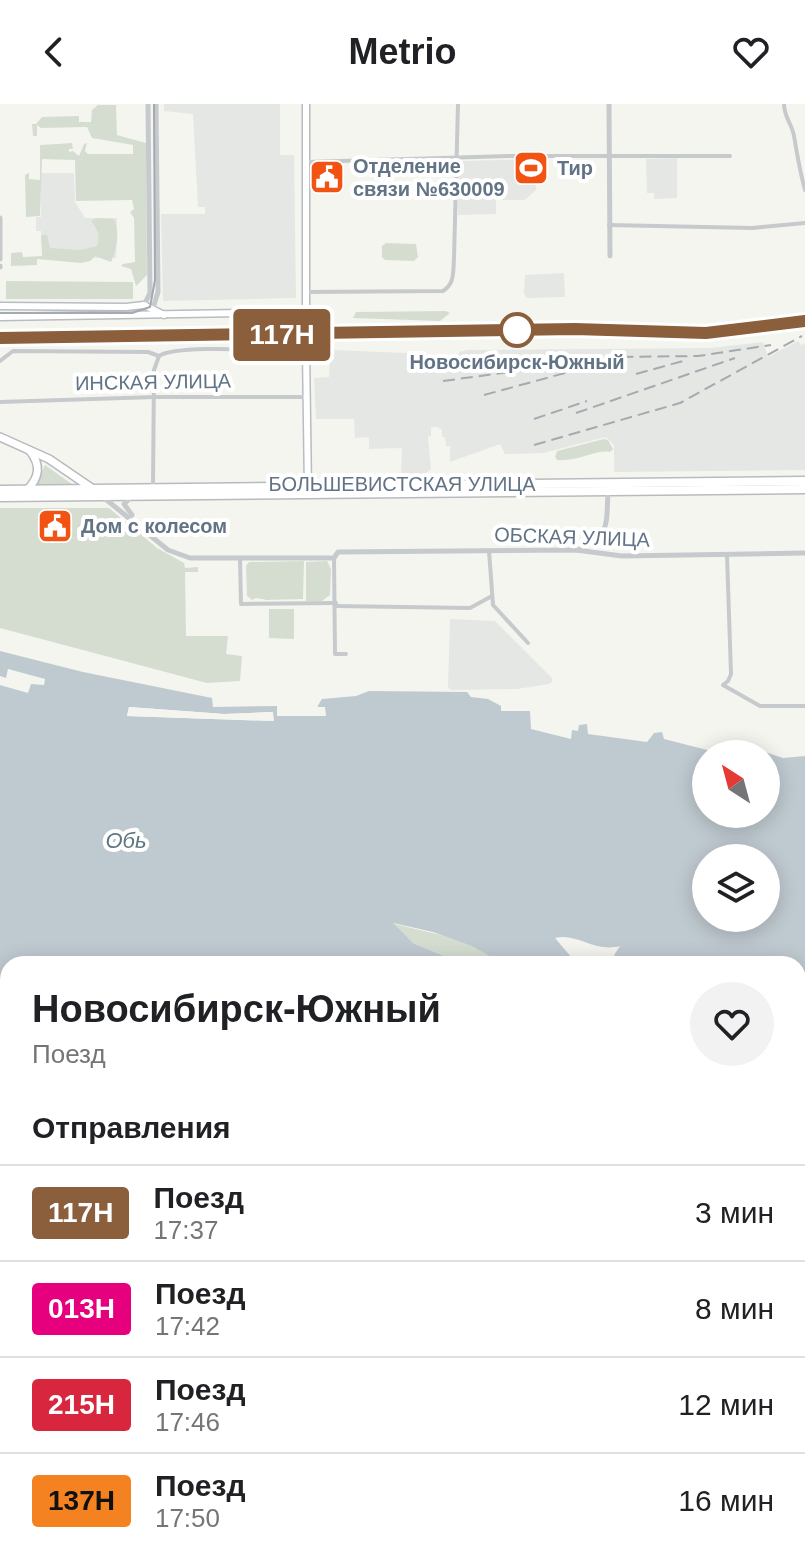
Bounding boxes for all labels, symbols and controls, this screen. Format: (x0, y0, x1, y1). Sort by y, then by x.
icon: back (32, 30, 76, 74)
icon: heart (729, 30, 773, 74)
text: Metrio (349, 31, 457, 72)
sports icon: Тир (512, 149, 550, 187)
place label: Отделение связи №630009 (353, 155, 505, 200)
place label: Тир (557, 157, 593, 179)
public building icon: Отделение связи №630009 (308, 158, 346, 196)
line badge: 117Н (226, 309, 338, 361)
marker: Новосибирск-Южный (500, 313, 534, 347)
text: 117Н (249, 319, 315, 350)
place label: Новосибирск-Южный (409, 351, 625, 373)
street label: ИНСКАЯ УЛИЦА (75, 370, 232, 394)
street label: БОЛЬШЕВИСТСКАЯ УЛИЦА (269, 473, 536, 495)
public building icon: Дом с колесом (36, 507, 74, 545)
place label: Дом с колесом (81, 515, 227, 537)
street label: ОБСКАЯ УЛИЦА (494, 523, 651, 551)
north arrow (692, 740, 780, 828)
map controls (692, 740, 780, 932)
water label: Обь (105, 828, 147, 853)
button: layers (692, 844, 780, 932)
button: heart (690, 982, 774, 1066)
text: Новосибирск-Южный (32, 988, 441, 1030)
text: Поезд (32, 1039, 106, 1069)
text: Отправления (32, 1111, 231, 1144)
text: Поезд (153, 1181, 244, 1214)
text: 3 мин (695, 1196, 774, 1229)
text: 117Н (48, 1197, 113, 1228)
text: 17:37 (153, 1215, 218, 1245)
text: Поезд (155, 1277, 245, 1310)
text: 8 мин (695, 1292, 774, 1325)
text: 013Н (48, 1293, 115, 1324)
text: 17:42 (155, 1311, 220, 1341)
text: Поезд (155, 1373, 245, 1406)
text: 12 мин (678, 1388, 774, 1421)
text: 215Н (48, 1389, 115, 1420)
text: 17:46 (155, 1407, 220, 1437)
text: Поезд (155, 1469, 245, 1502)
text: 16 мин (678, 1484, 774, 1517)
text: 137Н (48, 1485, 115, 1516)
text: 17:50 (155, 1503, 220, 1533)

